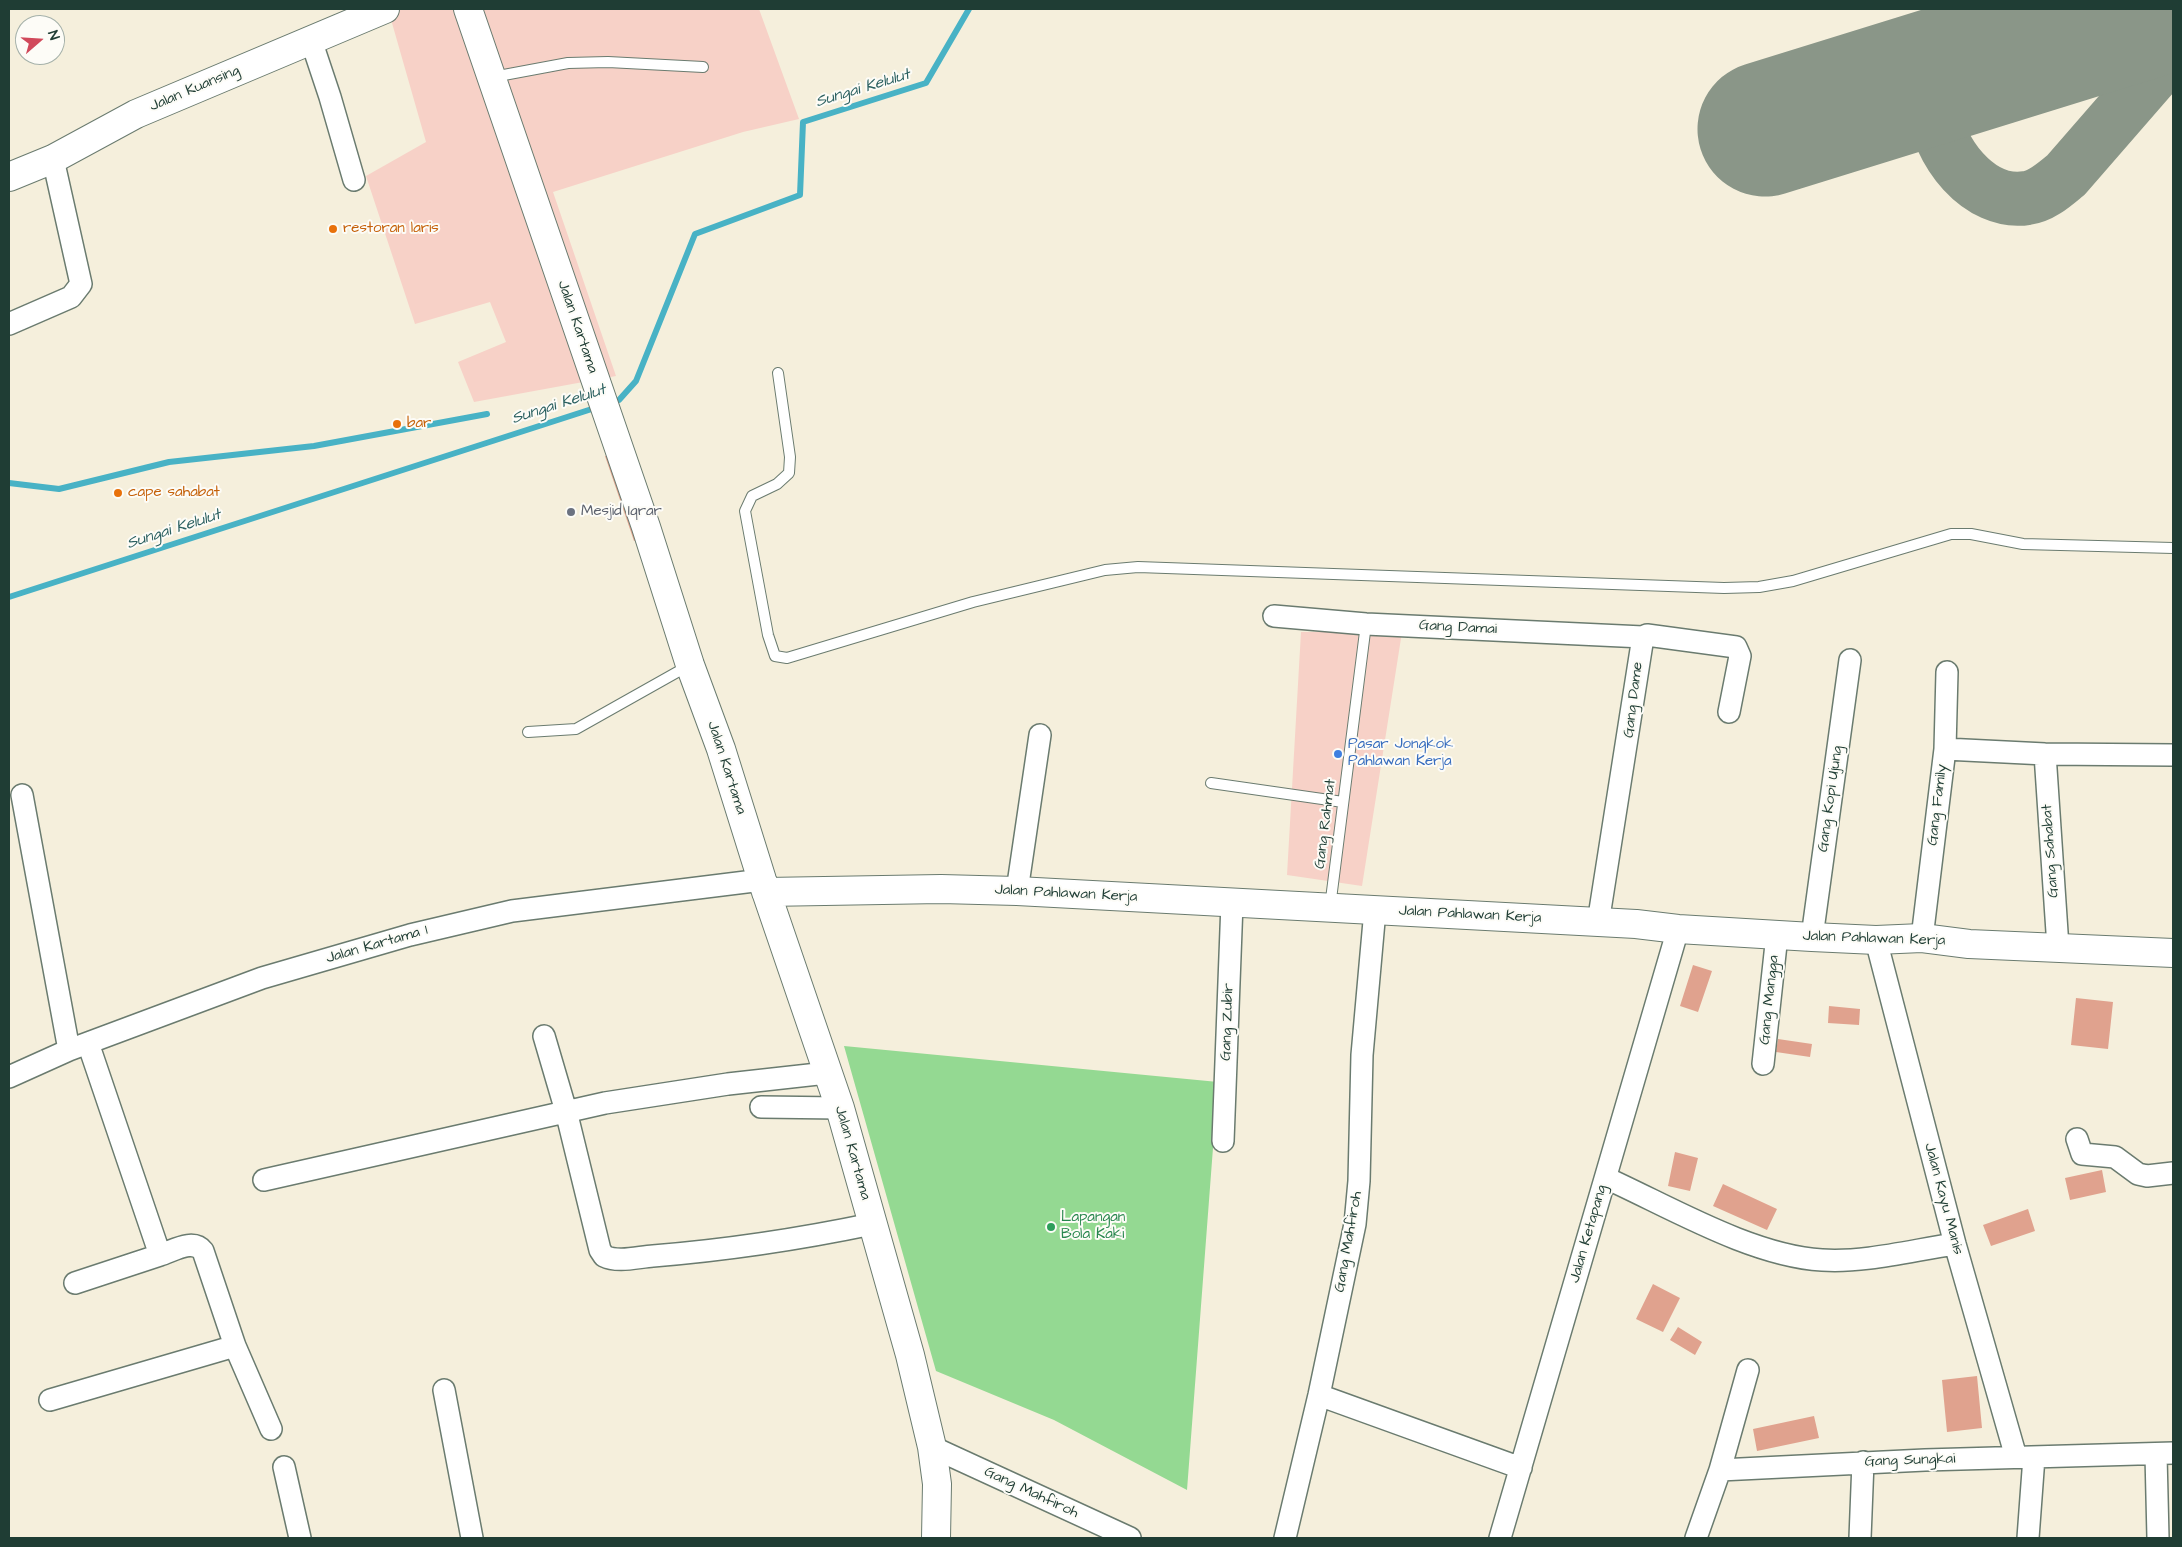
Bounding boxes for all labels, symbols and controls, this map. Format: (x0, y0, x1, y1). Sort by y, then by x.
north arrow (15, 15, 65, 65)
text: N (42, 28, 64, 43)
street label: Jalan Kuansing (147, 62, 243, 116)
water label: Sungai Kelulut (813, 66, 913, 112)
place label: restoran laris (343, 220, 439, 238)
marker: restoran laris (327, 223, 339, 235)
street label: Jalan Kartama (553, 278, 601, 376)
water label: Sungai Kelulut (510, 381, 608, 429)
place label: bar (407, 415, 431, 433)
marker: bar (391, 418, 403, 430)
place label: cape sahabat (128, 484, 220, 502)
marker: cape sahabat (112, 487, 124, 499)
place label: Mesjid Iqrar (581, 503, 662, 521)
water label: Sungai Kelulut (125, 506, 223, 554)
marker: Mesjid Iqrar (565, 506, 577, 518)
street label: Gang Damai (1418, 617, 1498, 639)
street label: Gang Dame (1620, 661, 1648, 739)
street label: Jalan Kartama (702, 719, 750, 817)
place label: Pasar Jongkok Pahlawan Kerja (1348, 736, 1453, 771)
street label: Gang Kopi Ujung (1815, 745, 1847, 853)
marker: Pasar Jongkok Pahlawan Kerja (1332, 748, 1344, 760)
street label: Gang Family (1924, 763, 1952, 847)
street label: Gang Rahmat (1312, 778, 1340, 870)
street label: Gang Sahabat (2039, 804, 2063, 898)
street label: Jalan Pahlawan Kerja (994, 881, 1138, 907)
street label: Jalan Pahlawan Kerja (1398, 902, 1542, 928)
street label: Jalan Kartama 1 (324, 922, 430, 968)
street label: Jalan Pahlawan Kerja (1802, 928, 1946, 950)
street label: Gang Mangga (1756, 954, 1784, 1046)
street label: Gang Zubir (1218, 983, 1238, 1061)
street label: Jalan Kartama (830, 1104, 874, 1202)
street label: Jalan Kayu Manis (1919, 1141, 1967, 1257)
street label: Jalan Ketapang (1566, 1183, 1612, 1285)
street label: Gang Mahfiroh (1331, 1190, 1367, 1294)
place label: Lapangan Bola Kaki (1061, 1209, 1125, 1244)
marker: Lapangan Bola Kaki (1045, 1221, 1057, 1233)
street label: Gang Sungkai (1864, 1450, 1956, 1472)
street label: Gang Mahfiroh (981, 1463, 1081, 1523)

